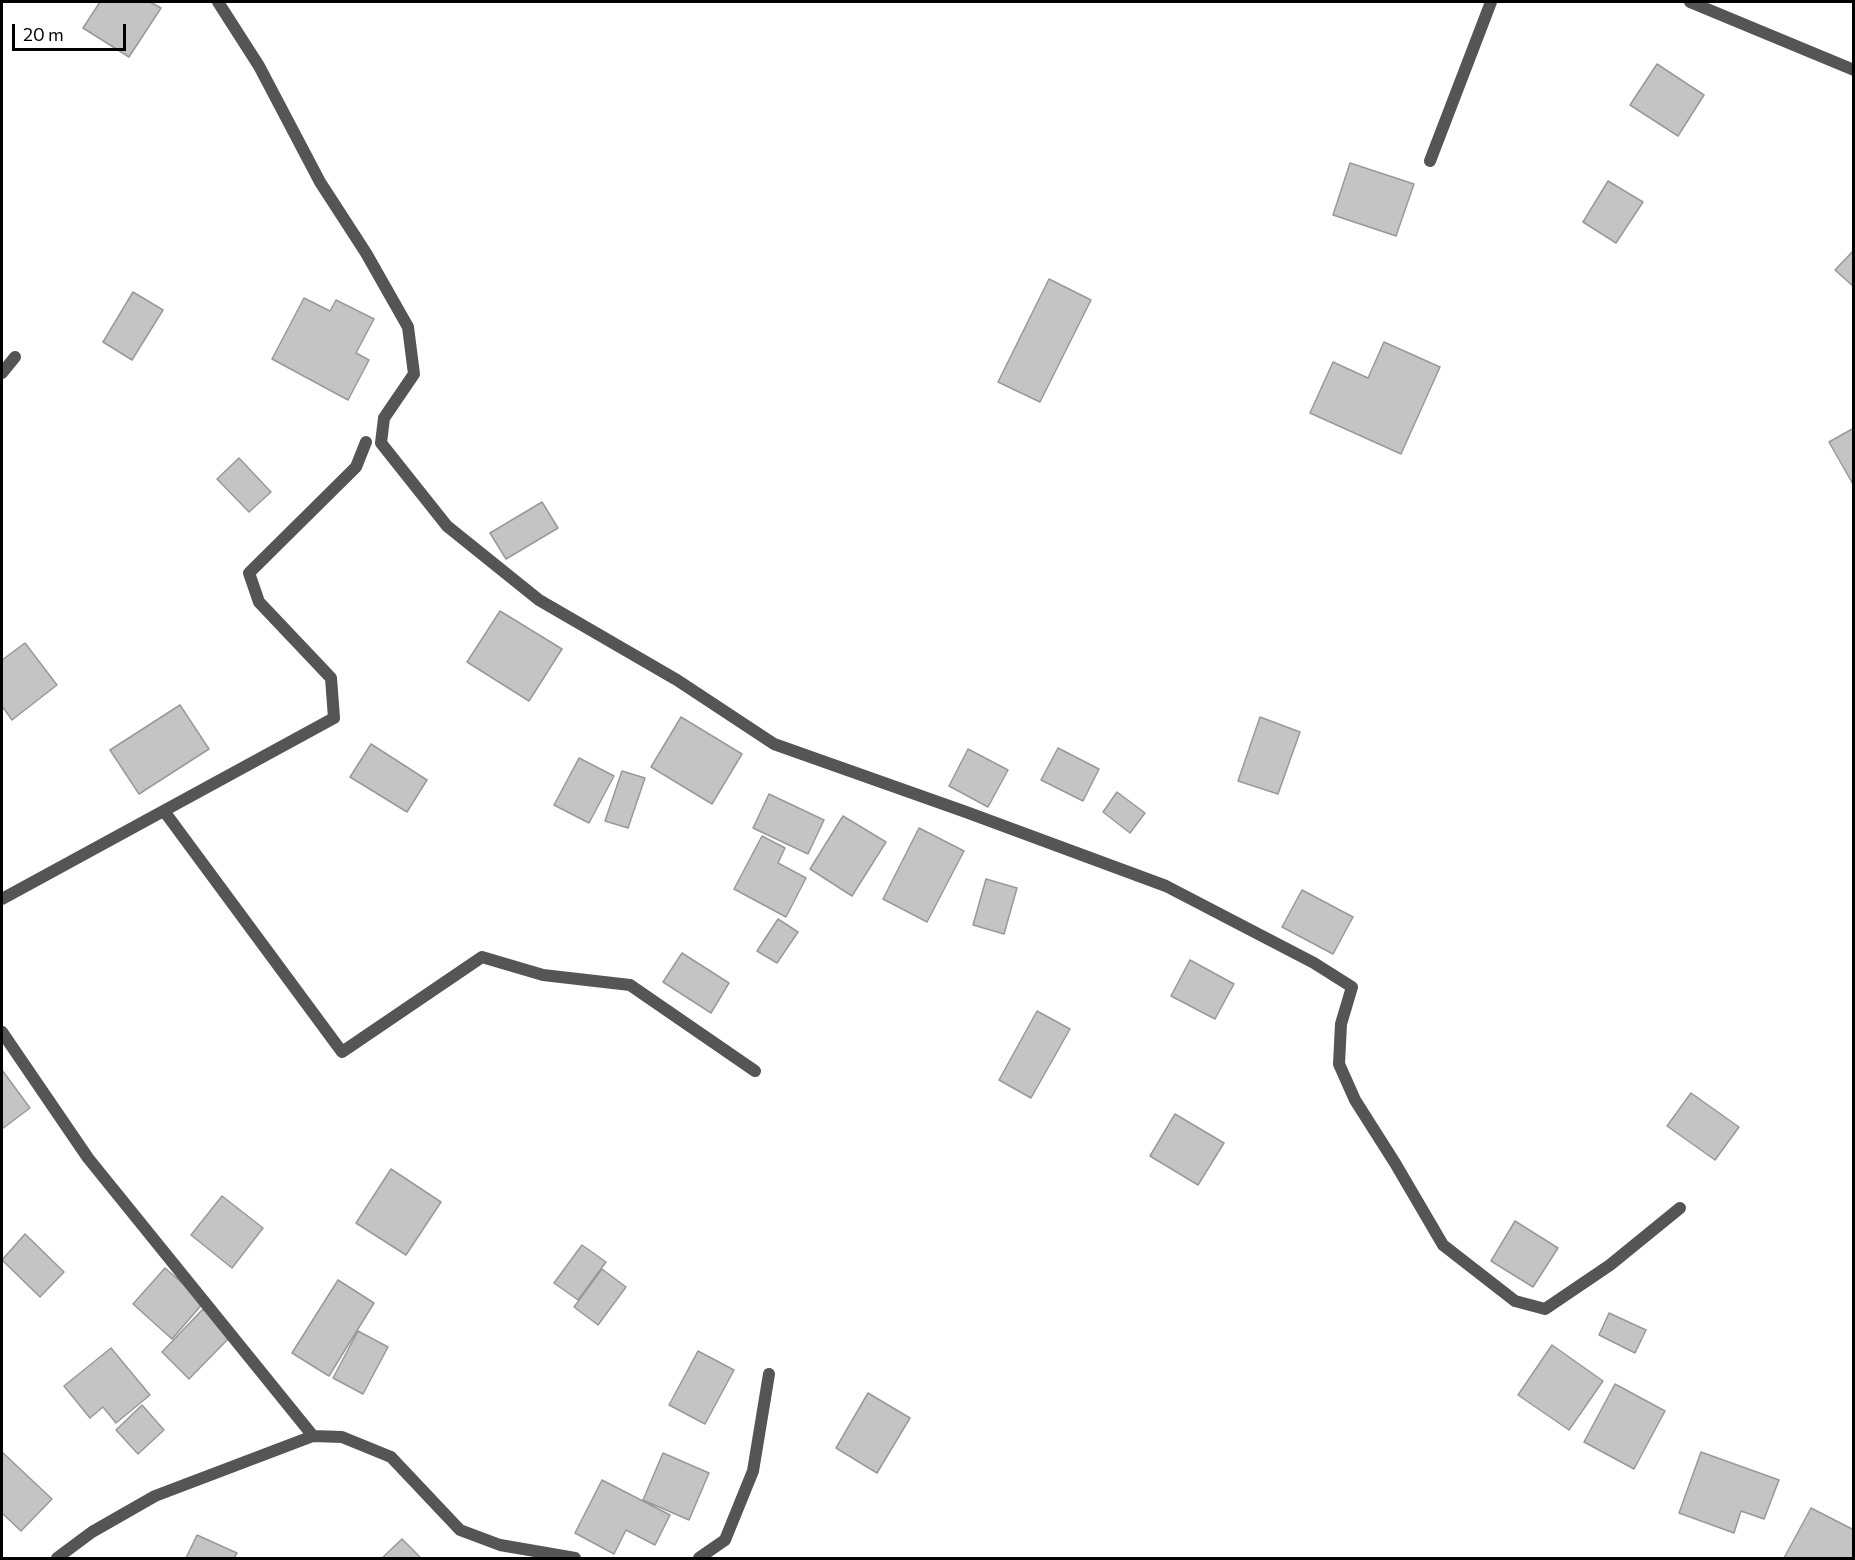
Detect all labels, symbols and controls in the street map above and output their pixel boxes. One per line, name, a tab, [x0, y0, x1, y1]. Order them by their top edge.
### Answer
scale bar	[15, 12, 129, 50]
text: 20 m	[23, 23, 64, 45]

